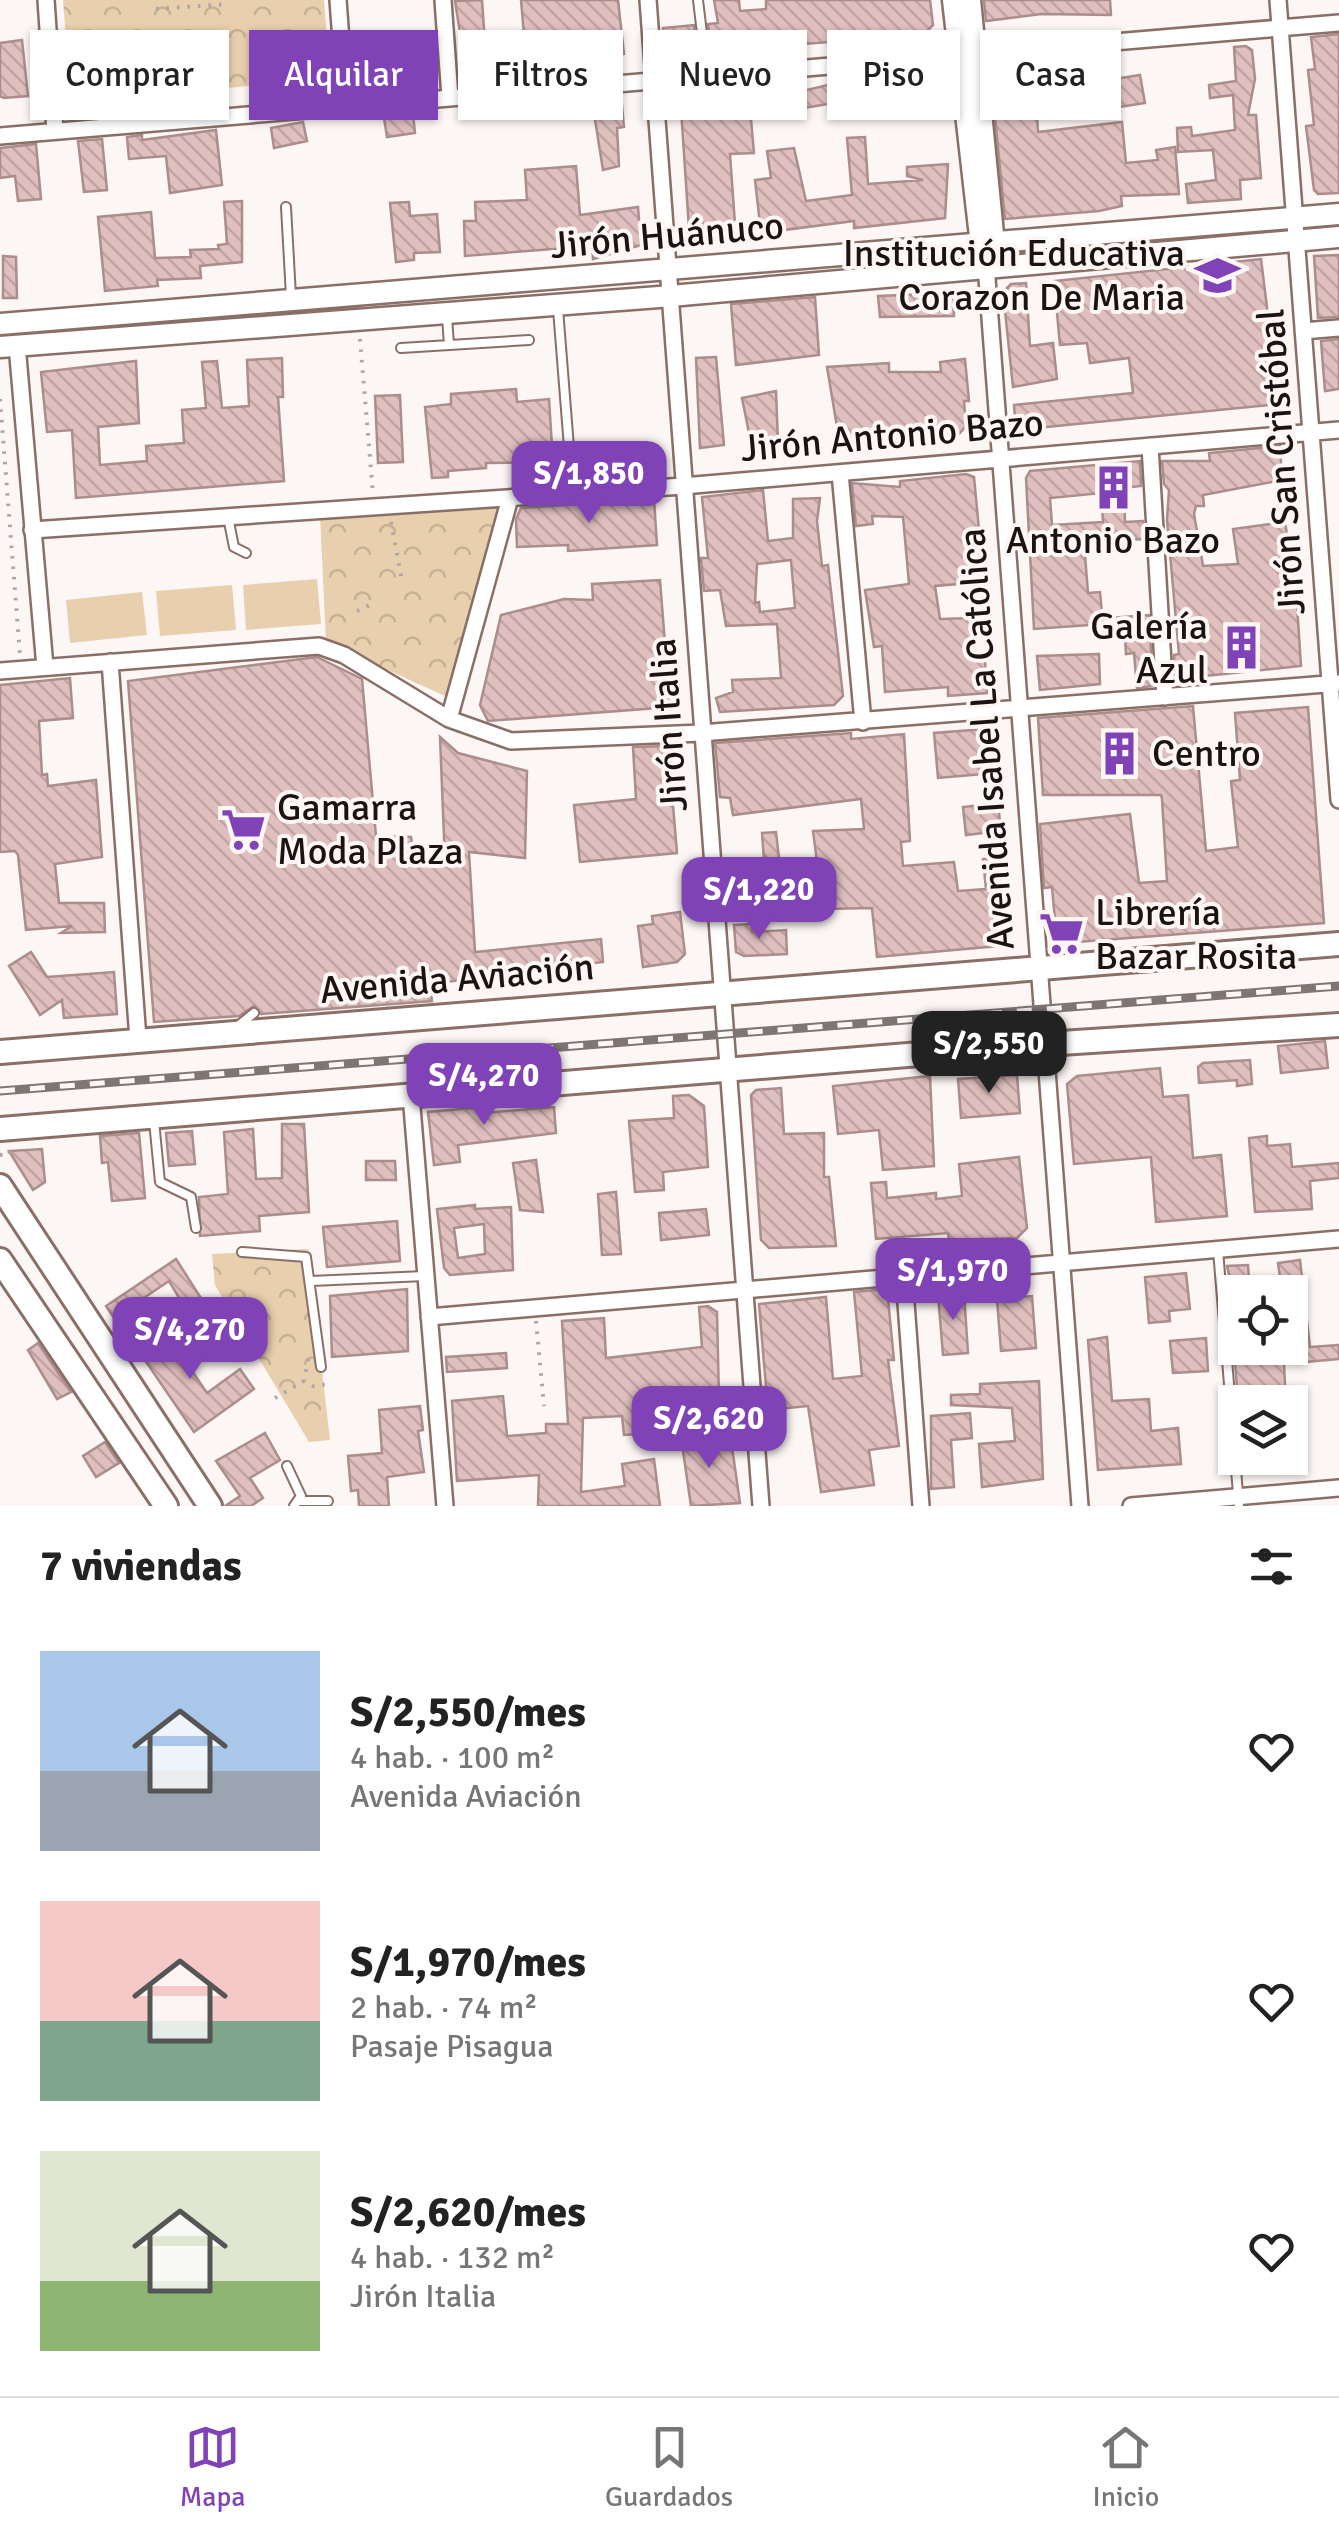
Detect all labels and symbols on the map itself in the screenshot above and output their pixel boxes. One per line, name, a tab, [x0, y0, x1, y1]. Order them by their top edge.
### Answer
street label: Jirón Huánuco	[548, 202, 786, 269]
place label: Institución Educativa Corazon De Maria	[843, 230, 1185, 321]
school or university icon: Institución Educativa Corazon De Maria	[1194, 251, 1242, 299]
street label: Jirón San Cristóbal	[1247, 307, 1316, 617]
street label: Jirón Antonio Bazo	[739, 399, 1045, 472]
pin: S/1,850	[497, 441, 681, 526]
building icon: Antonio Bazo	[1089, 464, 1137, 512]
place label: Antonio Bazo	[1006, 517, 1220, 564]
street label: Avenida Isabel La Católica	[948, 527, 1025, 951]
place label: Galería Azul	[1090, 603, 1208, 694]
building icon: Galería Azul	[1217, 624, 1265, 672]
street label: Jirón Italia	[639, 637, 698, 813]
building icon: Centro	[1095, 729, 1143, 777]
place label: Centro	[1152, 730, 1261, 777]
place label: Gamarra Moda Plaza	[277, 784, 464, 875]
supermarket icon: Gamarra Moda Plaza	[220, 805, 268, 853]
pin: S/1,220	[667, 857, 851, 942]
place label: Librería Bazar Rosita	[1095, 889, 1297, 980]
supermarket icon: Librería Bazar Rosita	[1038, 910, 1086, 958]
street label: Avenida Aviación	[318, 943, 596, 1014]
pin: S/2,550	[897, 1011, 1081, 1096]
pin: S/4,270	[392, 1043, 576, 1128]
pin: S/1,970	[861, 1238, 1045, 1323]
pin: S/4,270	[98, 1297, 282, 1382]
pin: S/2,620	[617, 1386, 801, 1471]

